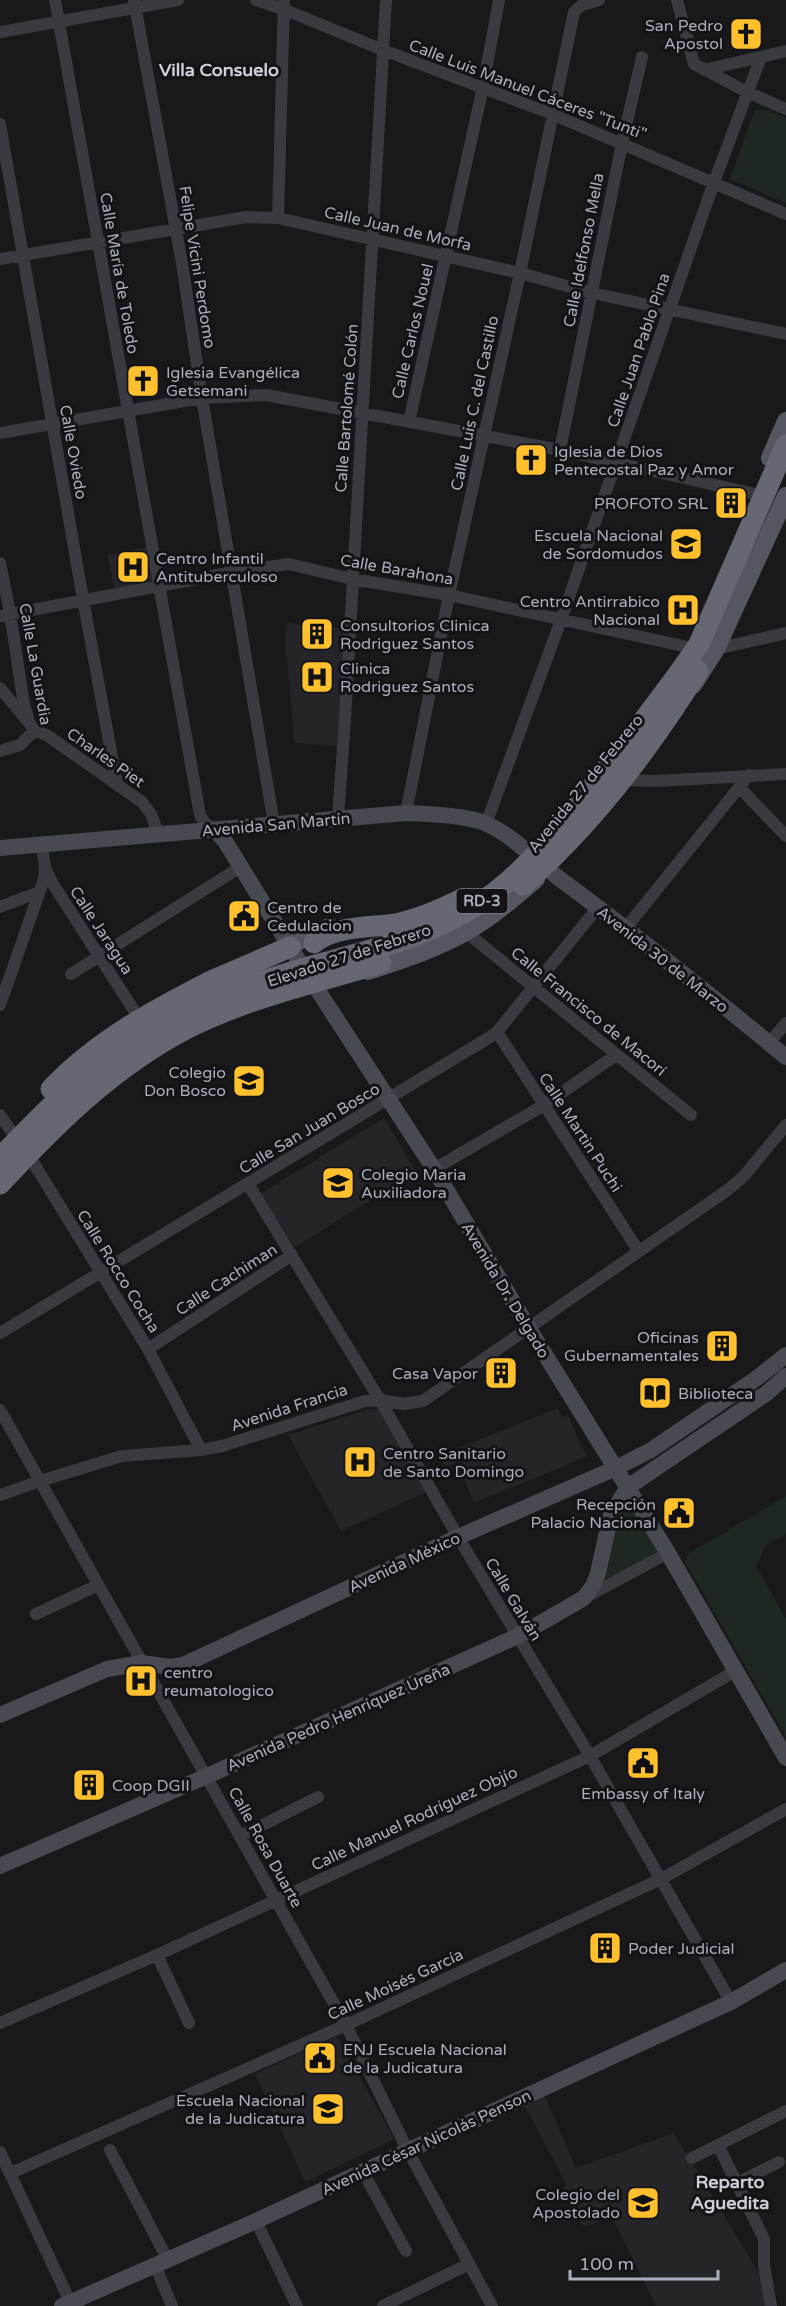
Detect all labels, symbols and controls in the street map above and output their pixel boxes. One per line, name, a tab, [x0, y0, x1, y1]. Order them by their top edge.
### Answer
place label: San Pedro Apostol	[645, 16, 723, 54]
church icon: San Pedro Apostol	[728, 16, 764, 52]
street label: Calle Luis Manuel Cáceres "Tunti"	[406, 35, 649, 145]
district label: Villa Consuelo	[159, 59, 279, 81]
street label: Calle Idelfonso Mella	[559, 171, 609, 329]
street label: Felipe Vicini Perdomo	[174, 184, 220, 350]
street label: Calle María de Toledo	[95, 191, 143, 355]
street label: Calle Juan de Morfa	[322, 202, 473, 256]
street label: Calle Carlos Nouel	[388, 262, 438, 401]
street label: Calle Juan Pablo Pina	[603, 270, 675, 430]
street label: Calle Luis C. del Castillo	[447, 314, 503, 493]
street label: Calle Bartolomé Colón	[331, 323, 363, 493]
church icon: Iglesia Evangélica Getsemani	[125, 363, 161, 399]
place label: Iglesia Evangélica Getsemani	[166, 363, 300, 401]
street label: Calle Oviedo	[55, 403, 91, 501]
church icon: Iglesia de Dios Pentecostal Paz y Amor	[513, 442, 549, 478]
place label: Iglesia de Dios Pentecostal Paz y Amor	[554, 442, 735, 480]
building icon: PROFOTO SRL	[713, 485, 749, 521]
place label: PROFOTO SRL	[594, 494, 708, 514]
place label: Escuela Nacional de Sordomudos	[534, 526, 663, 564]
school or university icon: Escuela Nacional de Sordomudos	[668, 526, 704, 562]
hospital icon: Centro Infantil Antituberculoso	[115, 549, 151, 585]
place label: Centro Infantil Antituberculoso	[156, 549, 278, 587]
street label: Calle Barahona	[339, 550, 455, 590]
place label: Centro Antirrabico Nacional	[520, 592, 660, 630]
hospital icon: Centro Antirrabico Nacional	[665, 592, 701, 628]
street label: Calle La Guardia	[14, 602, 56, 727]
building icon: Consultorios Clinica Rodriguez Santos	[299, 616, 335, 652]
place label: Consultorios Clinica Rodriguez Santos	[340, 616, 490, 654]
hospital icon: Clinica Rodriguez Santos	[299, 659, 335, 695]
place label: Clinica Rodriguez Santos	[340, 659, 474, 697]
street label: Avenida 27 de Febrero	[524, 710, 648, 857]
street label: Charles Piet	[63, 724, 148, 792]
street label: Avenida San Martín	[201, 809, 351, 841]
street label: Calle Jaragua	[65, 882, 137, 979]
road number: RD-3	[456, 889, 508, 913]
public building icon: Centro de Cedulacion	[226, 898, 262, 934]
place label: Centro de Cedulacion	[267, 898, 352, 936]
street label: Avenida 30 de Marzo	[593, 902, 732, 1017]
street label: Elevado 27 de Febrero	[265, 920, 434, 992]
street label: Calle Francisco de Macorí	[507, 943, 670, 1081]
place label: Colegio Don Bosco	[144, 1063, 226, 1101]
school or university icon: Colegio Don Bosco	[231, 1063, 267, 1099]
street label: Calle Martin Puchi	[534, 1069, 626, 1196]
street label: Calle San Juan Bosco	[235, 1079, 384, 1179]
school or university icon: Colegio Maria Auxiliadora	[320, 1165, 356, 1201]
place label: Colegio Maria Auxiliadora	[361, 1165, 466, 1203]
street label: Calle Rocco Cocha	[72, 1206, 164, 1337]
street label: Avenida Dr. Delgado	[457, 1219, 554, 1362]
street label: Calle Cachiman	[172, 1240, 281, 1320]
place label: Oficinas Gubernamentales	[564, 1328, 699, 1366]
building icon: Oficinas Gubernamentales	[704, 1328, 740, 1364]
building icon: Casa Vapor	[483, 1355, 519, 1391]
place label: Casa Vapor	[392, 1364, 479, 1384]
library icon: Biblioteca	[637, 1375, 673, 1411]
street label: Avenida Francia	[228, 1380, 350, 1436]
place label: Biblioteca	[678, 1384, 753, 1404]
hospital icon: Centro Sanitario de Santo Domingo	[342, 1444, 378, 1480]
place label: Centro Sanitario de Santo Domingo	[383, 1444, 524, 1482]
place label: Recepción Palacio Nacional	[530, 1495, 656, 1533]
public building icon: Recepción Palacio Nacional	[661, 1495, 697, 1531]
street label: Avenida México	[345, 1528, 463, 1597]
street label: Calle Galván	[480, 1554, 546, 1645]
street label: Avenida Pedro Henríquez Ureña	[224, 1659, 453, 1776]
hospital icon: centro reumatologico	[123, 1663, 159, 1699]
place label: centro reumatologico	[164, 1663, 274, 1701]
public building icon: Embassy of Italy	[625, 1745, 661, 1781]
street label: Calle Manuel Rodríguez Objío	[308, 1762, 521, 1876]
building icon: Coop DGII	[71, 1767, 107, 1803]
place label: Coop DGII	[112, 1776, 190, 1796]
street label: Calle Rosa Duarte	[224, 1784, 307, 1911]
place label: Embassy of Italy	[581, 1784, 705, 1804]
building icon: Poder Judicial	[587, 1930, 623, 1966]
place label: Poder Judicial	[628, 1939, 734, 1959]
street label: Calle Moisés García	[324, 1945, 466, 2025]
public building icon: ENJ Escuela Nacional de la Judicatura	[302, 2040, 338, 2076]
place label: ENJ Escuela Nacional de la Judicatura	[343, 2040, 507, 2078]
street label: Avenida César Nicolás Penson	[319, 2085, 534, 2200]
place label: Escuela Nacional de la Judicatura	[176, 2091, 305, 2129]
school or university icon: Escuela Nacional de la Judicatura	[310, 2091, 346, 2127]
district label: Reparto Aguedita	[691, 2171, 769, 2214]
place label: Colegio del Apostolado	[532, 2185, 620, 2223]
school or university icon: Colegio del Apostolado	[625, 2185, 661, 2221]
scale bar	[570, 2243, 718, 2281]
text: 100 m	[579, 2253, 634, 2275]

